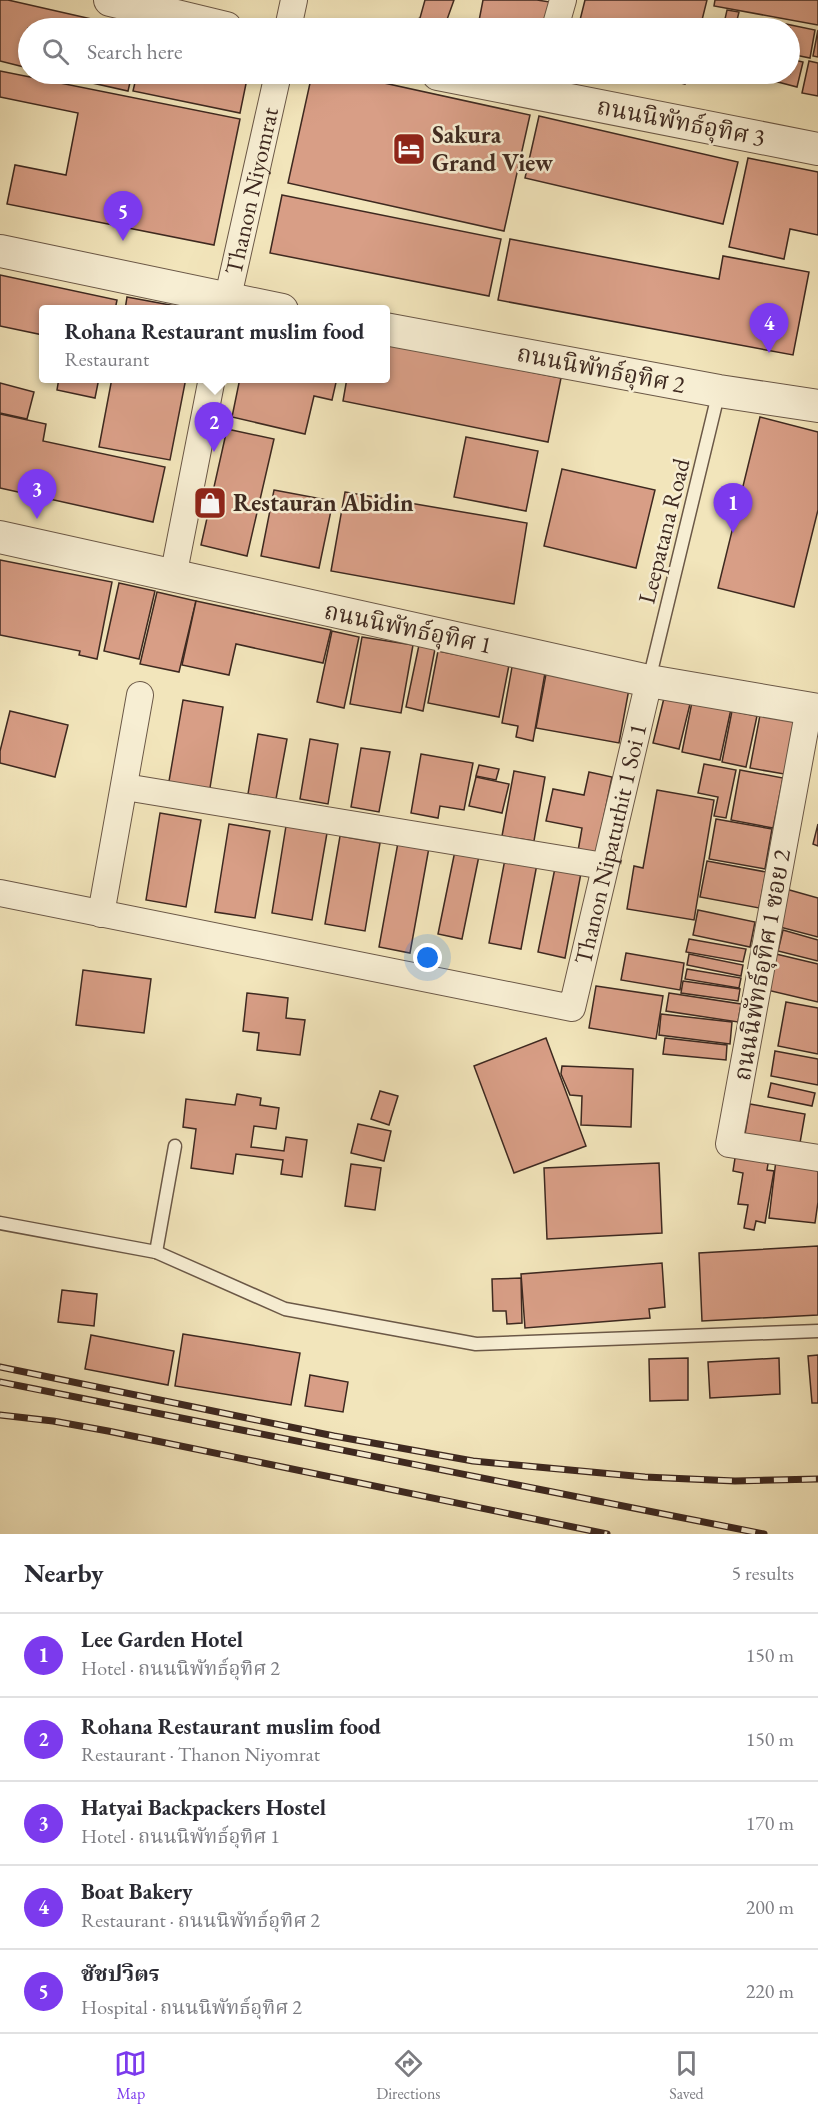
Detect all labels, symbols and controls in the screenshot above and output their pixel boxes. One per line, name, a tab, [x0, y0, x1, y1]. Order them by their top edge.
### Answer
search box	[18, 18, 800, 84]
icon: search	[39, 35, 72, 68]
text: Search here	[87, 37, 182, 66]
street label: ถนนนิพัทธ์อุทิศ 3	[595, 90, 768, 153]
street label: Thanon Niyomrat	[217, 104, 285, 278]
place label: Sakura Grand View	[432, 119, 553, 178]
hotel icon: Sakura Grand View	[391, 131, 427, 167]
pin: 5	[104, 192, 142, 241]
pin: 4	[750, 304, 788, 353]
popup	[39, 305, 390, 383]
text: Rohana Restaurant muslim food	[64, 317, 365, 346]
street label: ถนนนิพัทธ์อุทิศ 2	[515, 337, 688, 400]
text: Restaurant	[64, 346, 149, 372]
pin: 2	[194, 402, 234, 452]
street label: Leepatana Road	[631, 454, 697, 607]
pin: 3	[18, 470, 57, 519]
pin: 1	[714, 484, 752, 533]
shop icon: Restauran Abidin	[192, 485, 228, 521]
place label: Restauran Abidin	[233, 487, 414, 518]
street label: ถนนนิพัทธ์อุทิศ 1	[322, 595, 495, 660]
street label: Thanon Nipatuthit 1 Soi 1	[567, 720, 653, 967]
street label: ถนนนิพัทธ์อุทิศ 1 ซอย 2	[726, 846, 797, 1083]
your location	[413, 943, 442, 972]
text: Nearby	[24, 1556, 104, 1590]
text: 5 results	[731, 1560, 794, 1586]
text: Lee Garden Hotel	[81, 1625, 243, 1654]
text: 1	[38, 1642, 49, 1668]
text: 150 m	[746, 1642, 794, 1668]
text: Hotel · ถนนนิพัทธ์อุทิศ 2	[81, 1655, 280, 1681]
text: Rohana Restaurant muslim food	[81, 1712, 381, 1741]
text: 2	[38, 1726, 49, 1752]
text: 150 m	[746, 1726, 794, 1752]
text: Restaurant · Thanon Niyomrat	[81, 1741, 320, 1767]
text: Hatyai Backpackers Hostel	[81, 1793, 326, 1822]
text: 3	[38, 1810, 49, 1836]
text: 170 m	[746, 1810, 794, 1836]
text: Hotel · ถนนนิพัทธ์อุทิศ 1	[81, 1823, 280, 1849]
text: Boat Bakery	[81, 1877, 193, 1906]
text: 4	[38, 1894, 49, 1920]
text: 200 m	[746, 1894, 794, 1920]
text: Restaurant · ถนนนิพัทธ์อุทิศ 2	[81, 1907, 320, 1933]
text: ชัชปวิตร	[81, 1959, 160, 1988]
text: 5	[38, 1978, 49, 2004]
text: 220 m	[746, 1978, 794, 2004]
text: Hospital · ถนนนิพัทธ์อุทิศ 2	[81, 1994, 302, 2020]
tab: Map	[114, 2047, 147, 2104]
tab: Directions	[376, 2047, 441, 2104]
tab: Saved	[669, 2047, 704, 2104]

